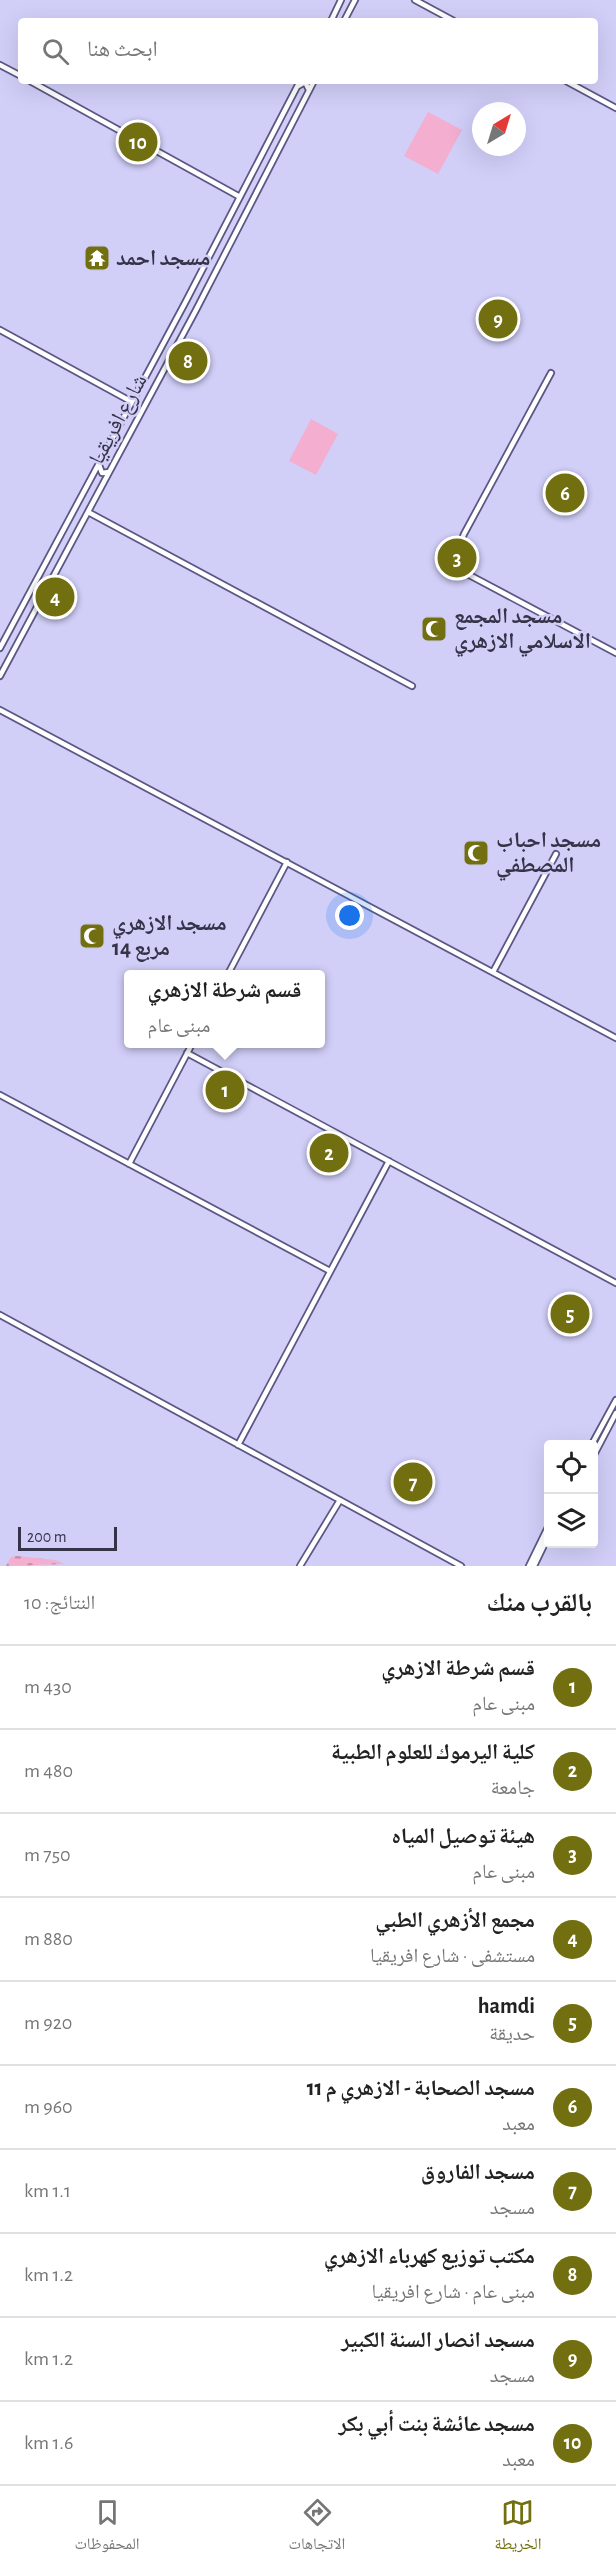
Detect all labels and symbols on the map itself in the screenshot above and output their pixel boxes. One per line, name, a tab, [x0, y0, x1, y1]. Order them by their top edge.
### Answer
north arrow	[472, 102, 526, 156]
pin: 10	[118, 120, 158, 164]
temple icon: مسجد احمد	[82, 243, 112, 273]
place label: مسجد احمد	[116, 247, 210, 270]
pin: 9	[478, 296, 518, 342]
pin: 8	[168, 338, 207, 384]
street label: شارع افريقيا	[85, 370, 153, 469]
pin: 6	[546, 470, 584, 516]
pin: 3	[438, 536, 476, 580]
pin: 4	[36, 574, 74, 620]
place label: مسجد المجمع الاسلامي الازهري	[454, 605, 591, 657]
mosque icon: مسجد المجمع الاسلامي الازهري	[419, 614, 449, 644]
place label: مسجد احباب المصطفي	[496, 829, 601, 881]
mosque icon: مسجد احباب المصطفي	[461, 838, 491, 868]
your location	[335, 901, 364, 930]
place label: مسجد الازهري مربع 14	[112, 912, 227, 962]
mosque icon: مسجد الازهري مربع 14	[77, 921, 107, 951]
pin: 1	[206, 1068, 244, 1112]
pin: 2	[310, 1130, 348, 1176]
pin: 5	[550, 1292, 590, 1336]
pin: 7	[394, 1460, 432, 1504]
scale bar	[18, 1524, 117, 1552]

